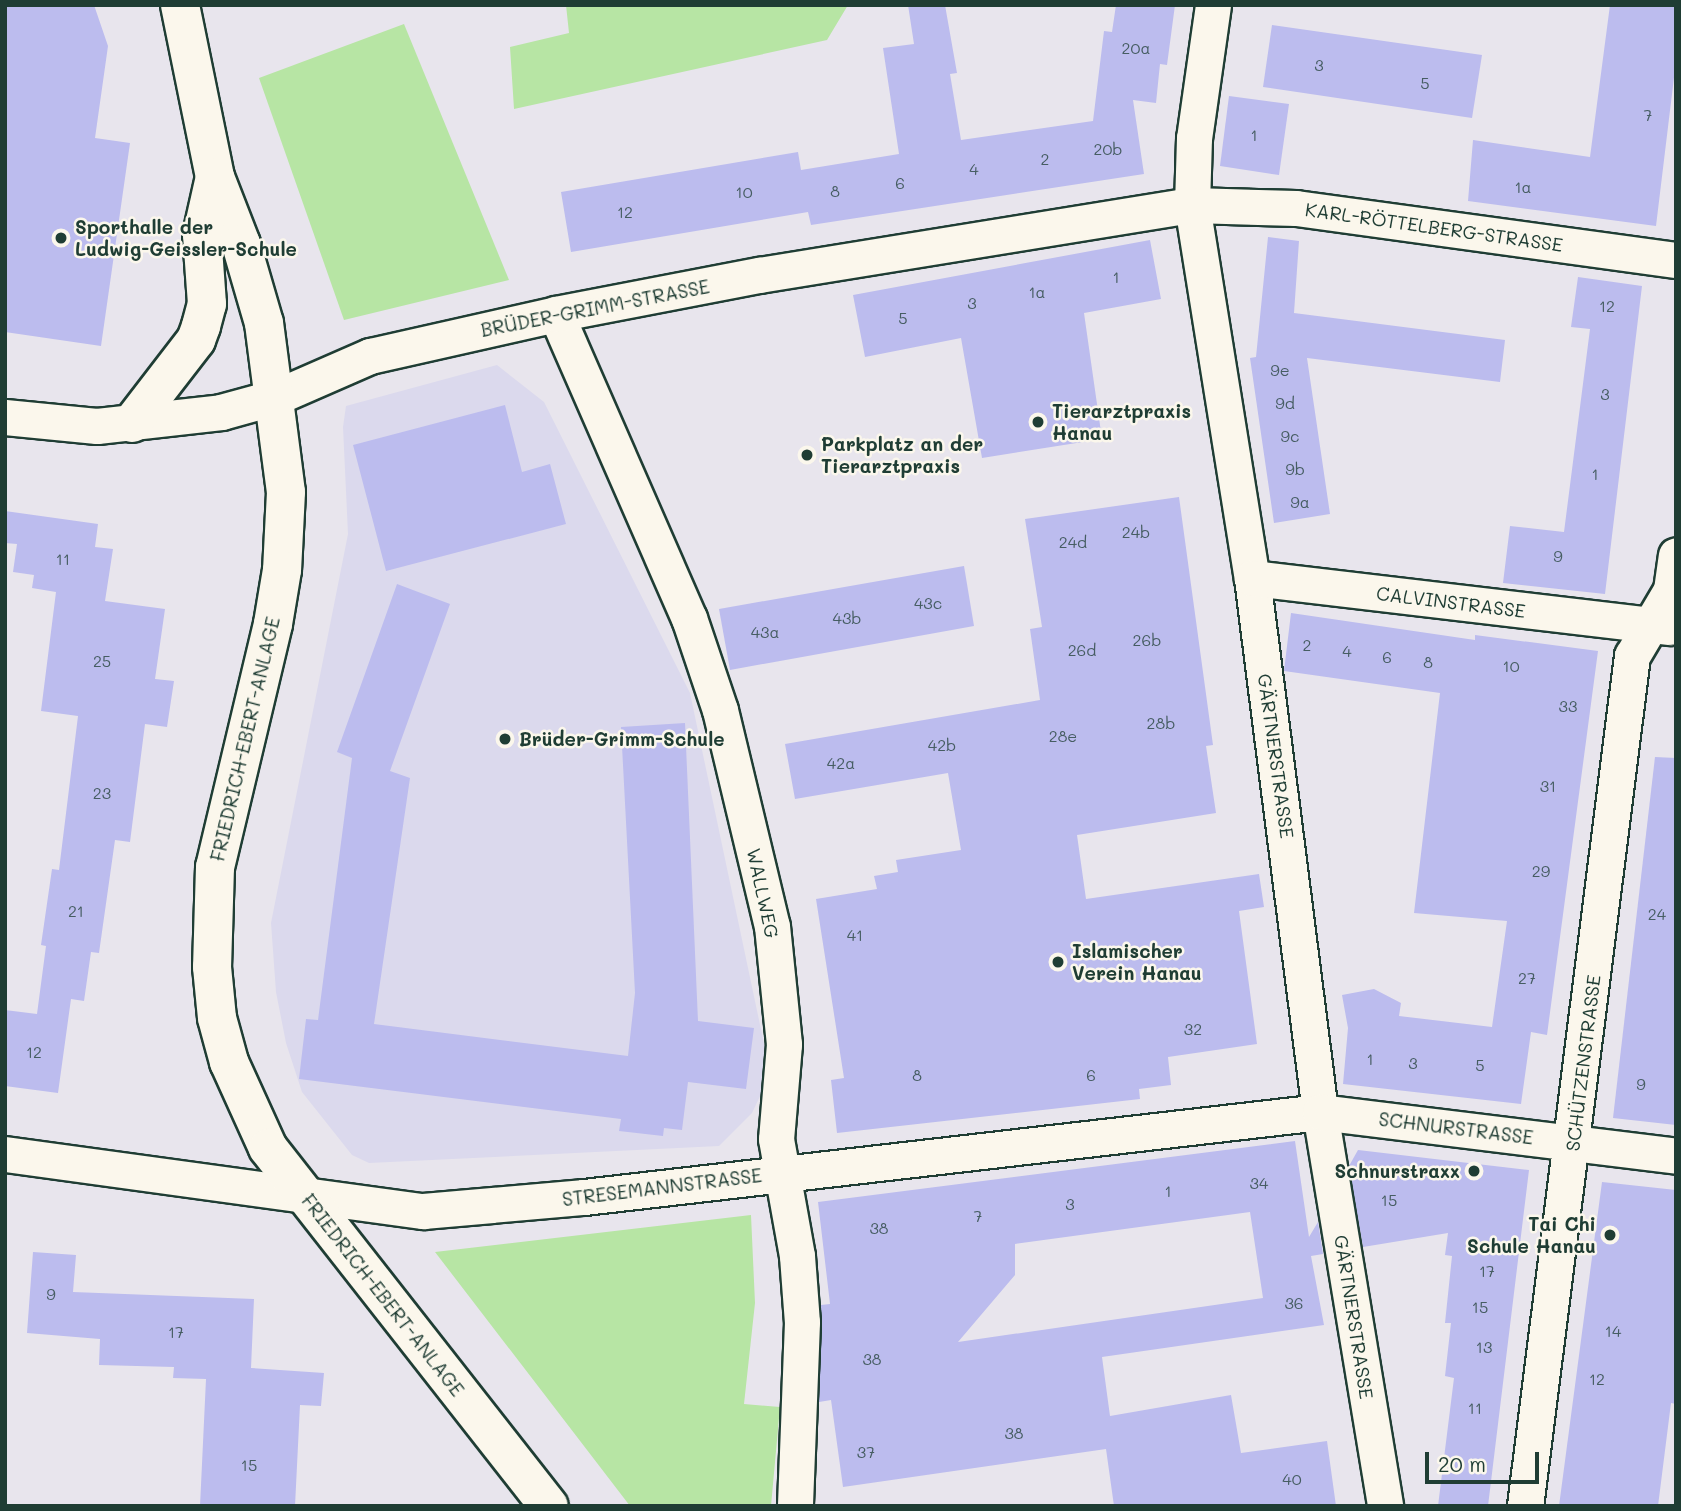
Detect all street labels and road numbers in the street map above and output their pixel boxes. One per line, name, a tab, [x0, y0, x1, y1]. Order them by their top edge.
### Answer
street label: KARL-RÖTTELBERG-STRASSE	[1304, 198, 1564, 256]
street label: BRÜDER-GRIMM-STRASSE	[479, 275, 711, 341]
street label: CALVINSTRASSE	[1375, 582, 1527, 622]
street label: FRIEDRICH-EBERT-ANLAGE	[206, 614, 284, 864]
street label: GÄRTNERSTRASSE	[1253, 672, 1299, 840]
street label: WALLWEG	[742, 846, 784, 940]
street label: SCHÜTZENSTRASSE	[1561, 973, 1605, 1153]
street label: SCHNURSTRASSE	[1377, 1107, 1535, 1149]
street label: STRESEMANNSTRASSE	[561, 1163, 763, 1211]
street label: FRIEDRICH-EBERT-ANLAGE	[297, 1189, 469, 1401]
street label: GÄRTNERSTRASSE	[1330, 1233, 1378, 1401]

